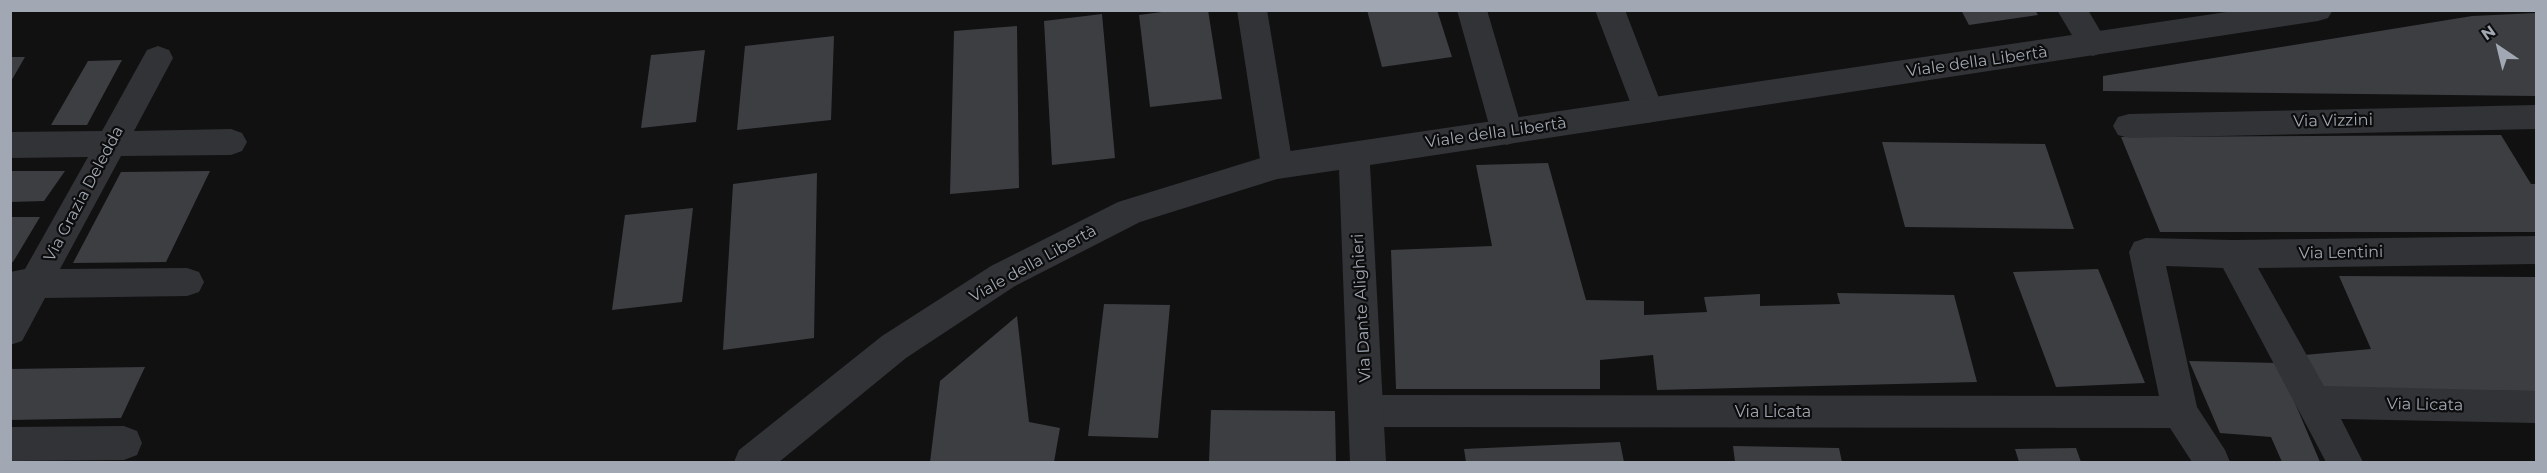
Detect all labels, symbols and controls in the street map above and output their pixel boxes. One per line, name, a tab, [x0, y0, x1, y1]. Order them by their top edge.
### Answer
north arrow	[2469, 18, 2529, 78]
text: N	[2478, 21, 2499, 44]
street label: Viale della Libertà	[1905, 43, 2049, 81]
street label: Via Vizzini	[2293, 111, 2373, 131]
street label: Viale della Libertà	[1424, 114, 1568, 152]
street label: Via Grazia Deledda	[40, 123, 128, 265]
street label: Viale della Libertà	[966, 221, 1100, 307]
street label: Via Dante Alighieri	[1349, 233, 1375, 383]
street label: Via Lentini	[2299, 243, 2383, 263]
street label: Via Licata	[2387, 395, 2463, 415]
street label: Via Licata	[1735, 402, 1811, 422]

